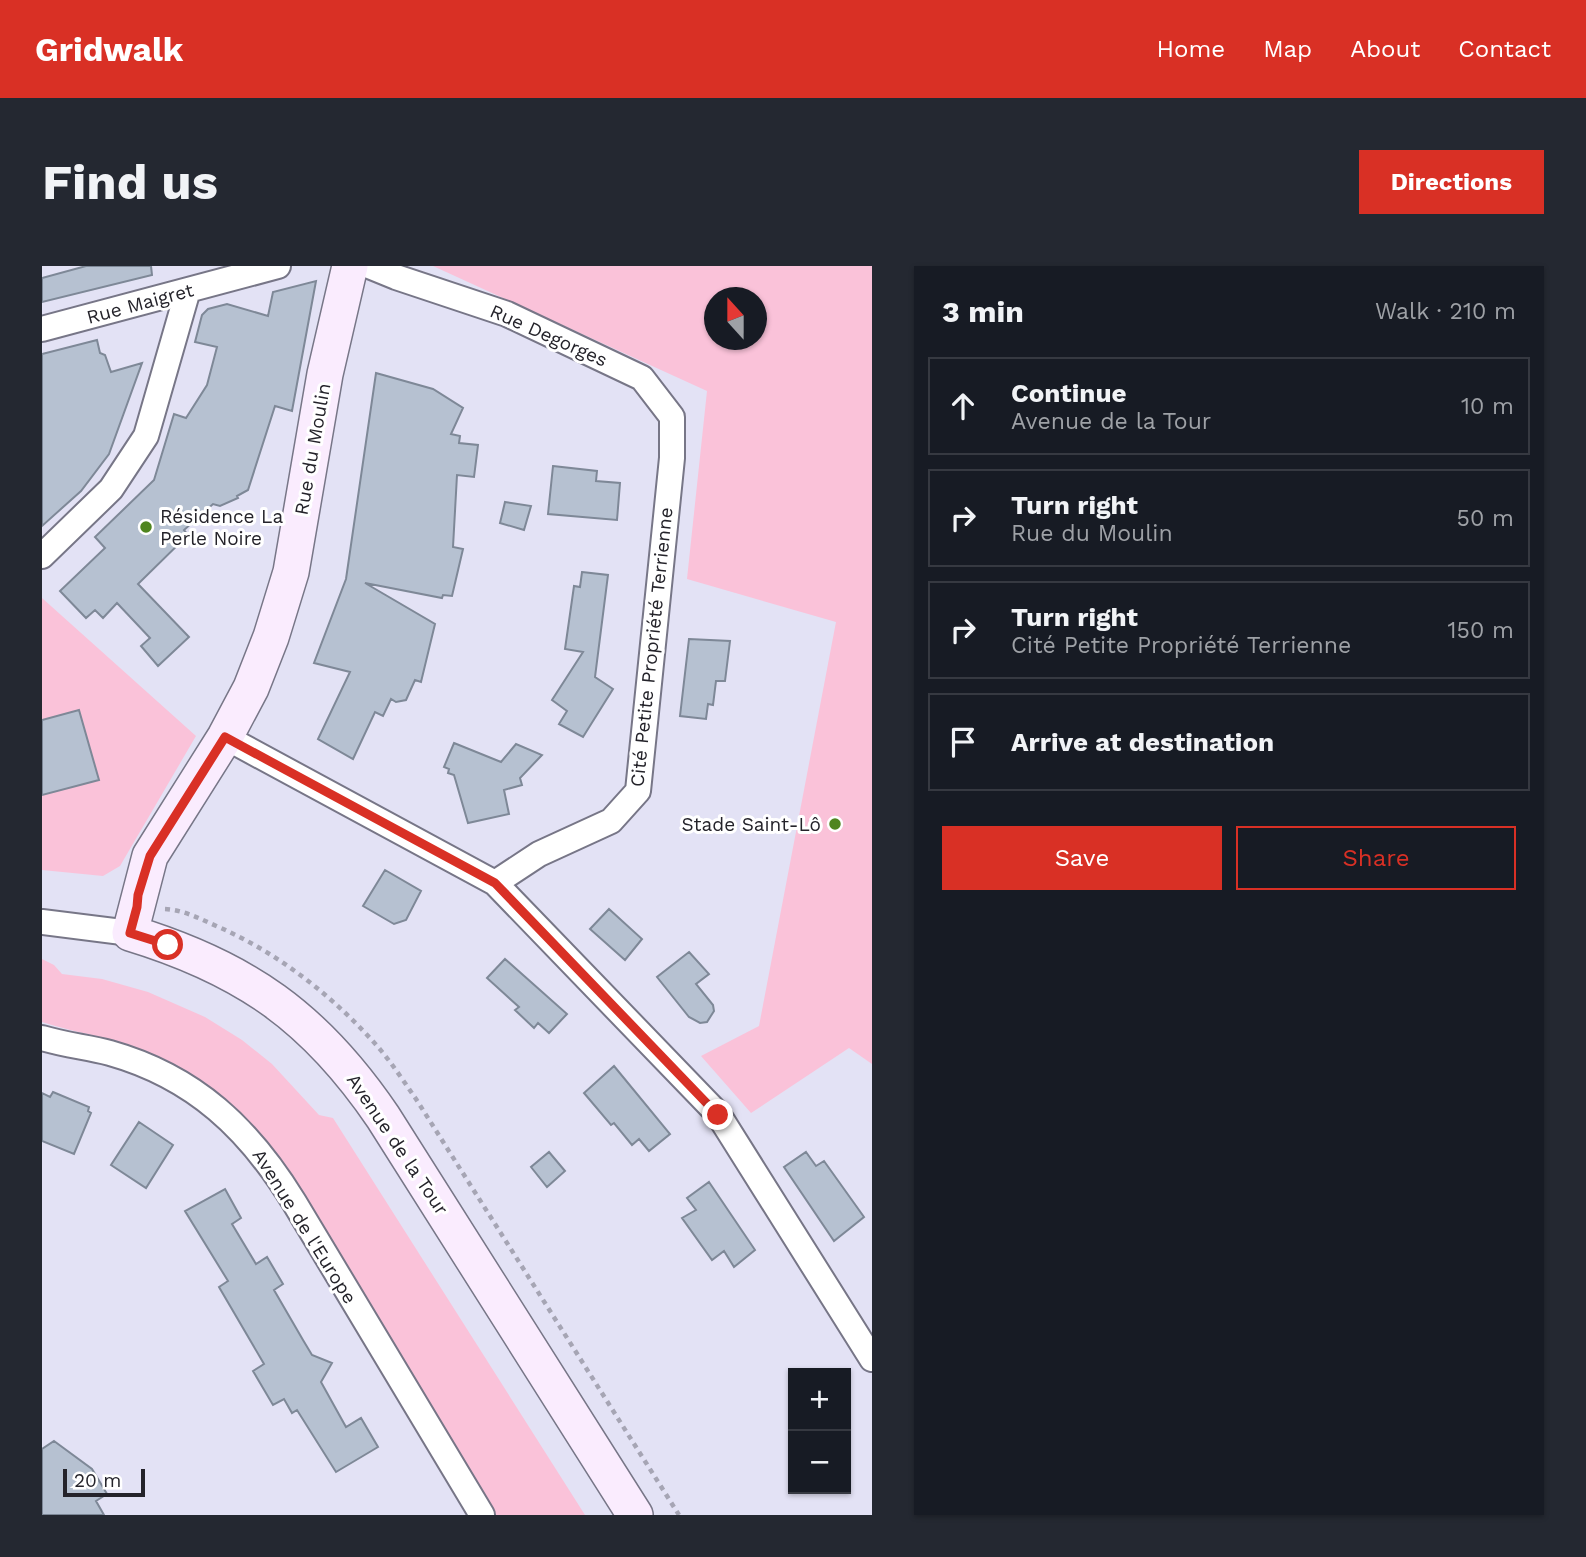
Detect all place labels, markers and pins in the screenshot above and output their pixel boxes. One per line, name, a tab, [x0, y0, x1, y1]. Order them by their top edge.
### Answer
place label: Résidence La Perle Noire	[160, 505, 283, 550]
marker: Résidence La Perle Noire	[138, 519, 154, 535]
place label: Stade Saint-Lô	[681, 813, 821, 836]
marker: Stade Saint-Lô	[827, 816, 843, 832]

